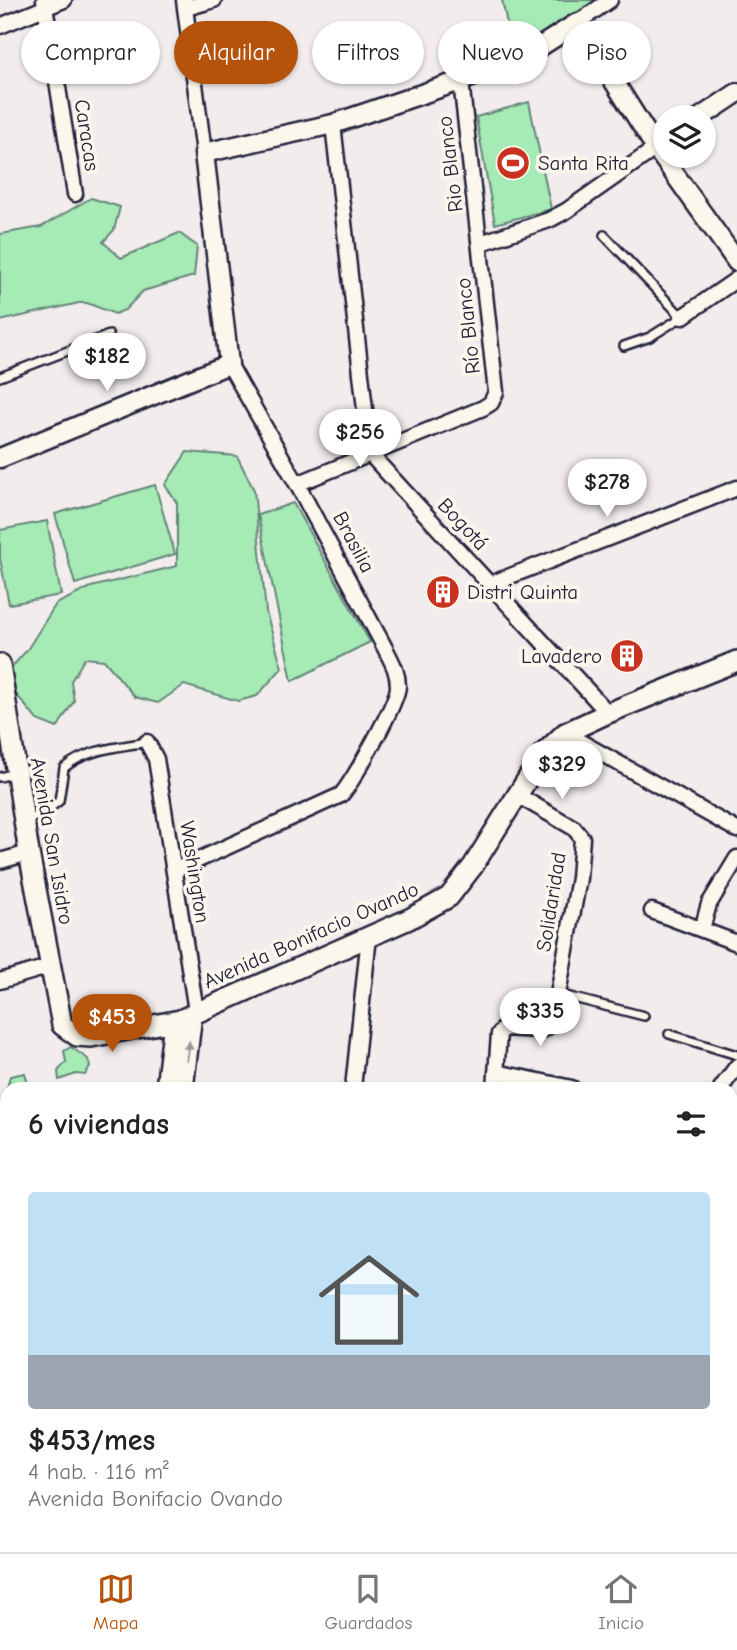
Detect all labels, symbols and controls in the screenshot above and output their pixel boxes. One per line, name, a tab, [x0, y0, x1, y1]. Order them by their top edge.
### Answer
chip: Comprar	[21, 21, 160, 84]
chip: Alquilar	[174, 21, 298, 84]
chip: Filtros	[312, 21, 424, 84]
chip: Nuevo	[438, 21, 548, 84]
chip: Piso	[562, 21, 651, 84]
street label: Caracas	[70, 97, 104, 173]
map controls	[653, 105, 716, 168]
button: layers	[653, 105, 716, 168]
street label: Rio Blanco	[432, 115, 468, 213]
sports icon: Santa Rita	[494, 144, 532, 182]
place label: Santa Rita	[538, 151, 629, 175]
street label: Río Blanco	[451, 277, 485, 375]
pin: $182	[66, 334, 148, 393]
text: $182	[84, 342, 130, 369]
pin: $256	[319, 410, 401, 469]
text: $256	[335, 418, 385, 445]
pin: $278	[566, 460, 648, 519]
text: $278	[584, 468, 630, 495]
street label: Bogotá	[433, 493, 493, 555]
street label: Brasilia	[328, 507, 380, 577]
building icon: Distri Quinta	[424, 573, 462, 611]
place label: Distri Quinta	[467, 580, 578, 604]
building icon: Lavadero	[608, 637, 646, 675]
place label: Lavadero	[521, 644, 602, 668]
pin: $329	[521, 742, 603, 801]
text: $329	[538, 750, 586, 777]
street label: Avenida San Isidro	[25, 755, 79, 927]
street label: Washington	[175, 819, 215, 925]
street label: Solidaridad	[531, 851, 571, 953]
street label: Avenida Bonifacio Ovando	[200, 877, 422, 993]
pin: $335	[499, 988, 581, 1048]
pin: $453	[71, 995, 153, 1054]
text: $335	[516, 997, 564, 1024]
text: $453	[88, 1003, 136, 1030]
one-way arrow	[182, 1040, 193, 1062]
icon: filters	[672, 1105, 710, 1143]
text: 6 viviendas	[28, 1107, 169, 1142]
icon: home	[306, 1237, 432, 1363]
text: $453/mes	[28, 1423, 155, 1458]
text: 4 hab. · 116 m²	[28, 1458, 169, 1485]
text: Avenida Bonifacio Ovando	[28, 1485, 283, 1512]
tab: Mapa	[93, 1570, 139, 1634]
tab: Guardados	[324, 1570, 412, 1634]
tab: Inicio	[598, 1570, 644, 1634]

